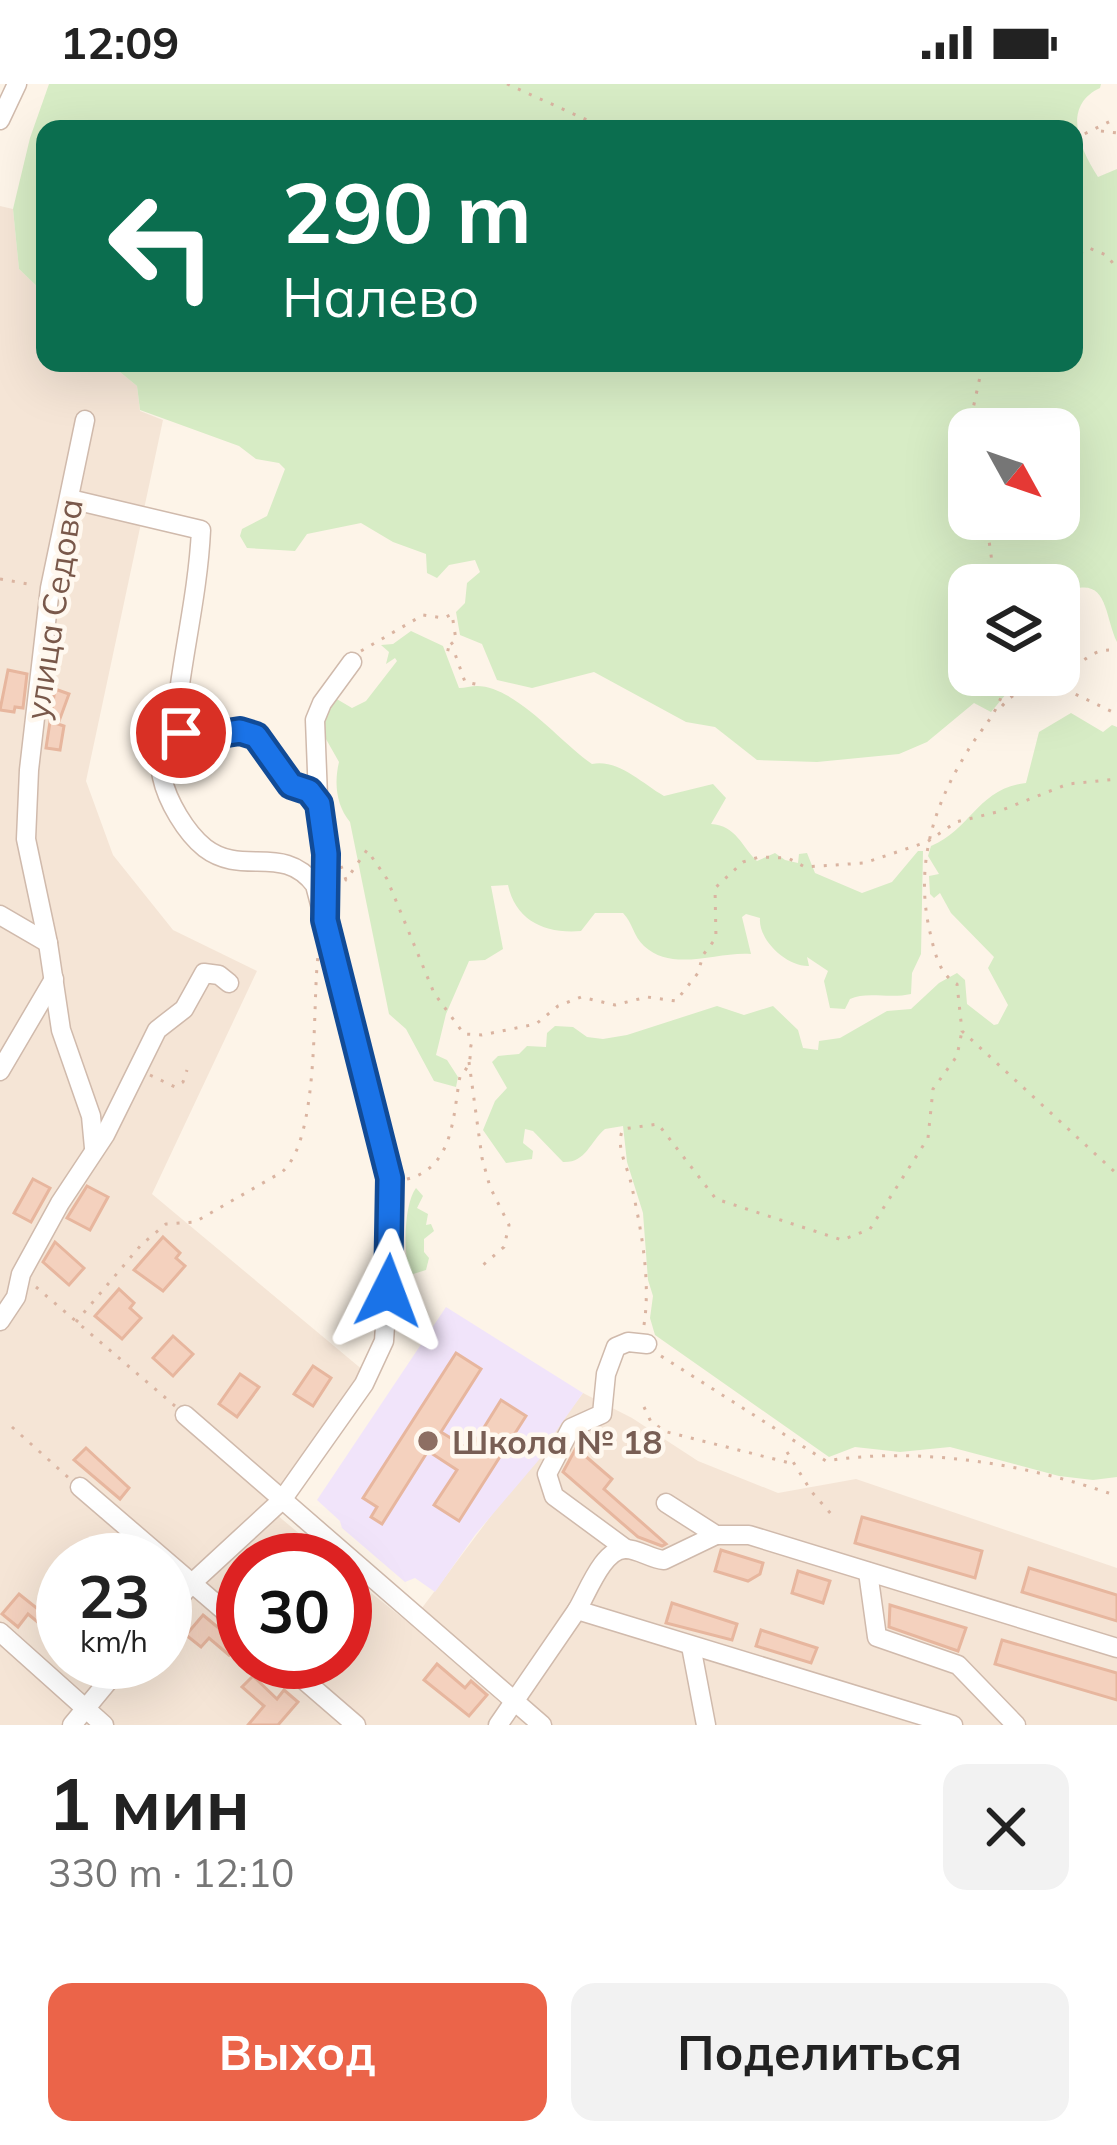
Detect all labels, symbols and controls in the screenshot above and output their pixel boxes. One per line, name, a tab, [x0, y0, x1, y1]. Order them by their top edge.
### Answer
text: 12:09	[60, 14, 179, 70]
text: 290 m	[282, 159, 532, 264]
icon: left	[84, 168, 240, 324]
text: Налево	[282, 263, 479, 331]
north arrow	[948, 408, 1080, 540]
map controls	[948, 408, 1080, 696]
street label: улица Седова	[15, 496, 91, 722]
button: layers	[948, 564, 1080, 696]
pin	[130, 682, 232, 784]
icon: arrive	[148, 700, 214, 766]
position arrow	[325, 1228, 451, 1354]
place label: Школа № 18	[452, 1421, 662, 1462]
marker: Школа № 18	[415, 1428, 441, 1454]
speed limit sign: 30	[216, 1533, 372, 1689]
text: 23	[78, 1558, 150, 1633]
text: km/h	[80, 1622, 148, 1660]
text: 1 мин	[48, 1758, 250, 1848]
button: close	[943, 1764, 1069, 1890]
text: 330 m · 12:10	[48, 1848, 294, 1897]
button: Выход	[48, 1983, 547, 2121]
button: Поделиться	[571, 1983, 1069, 2121]

